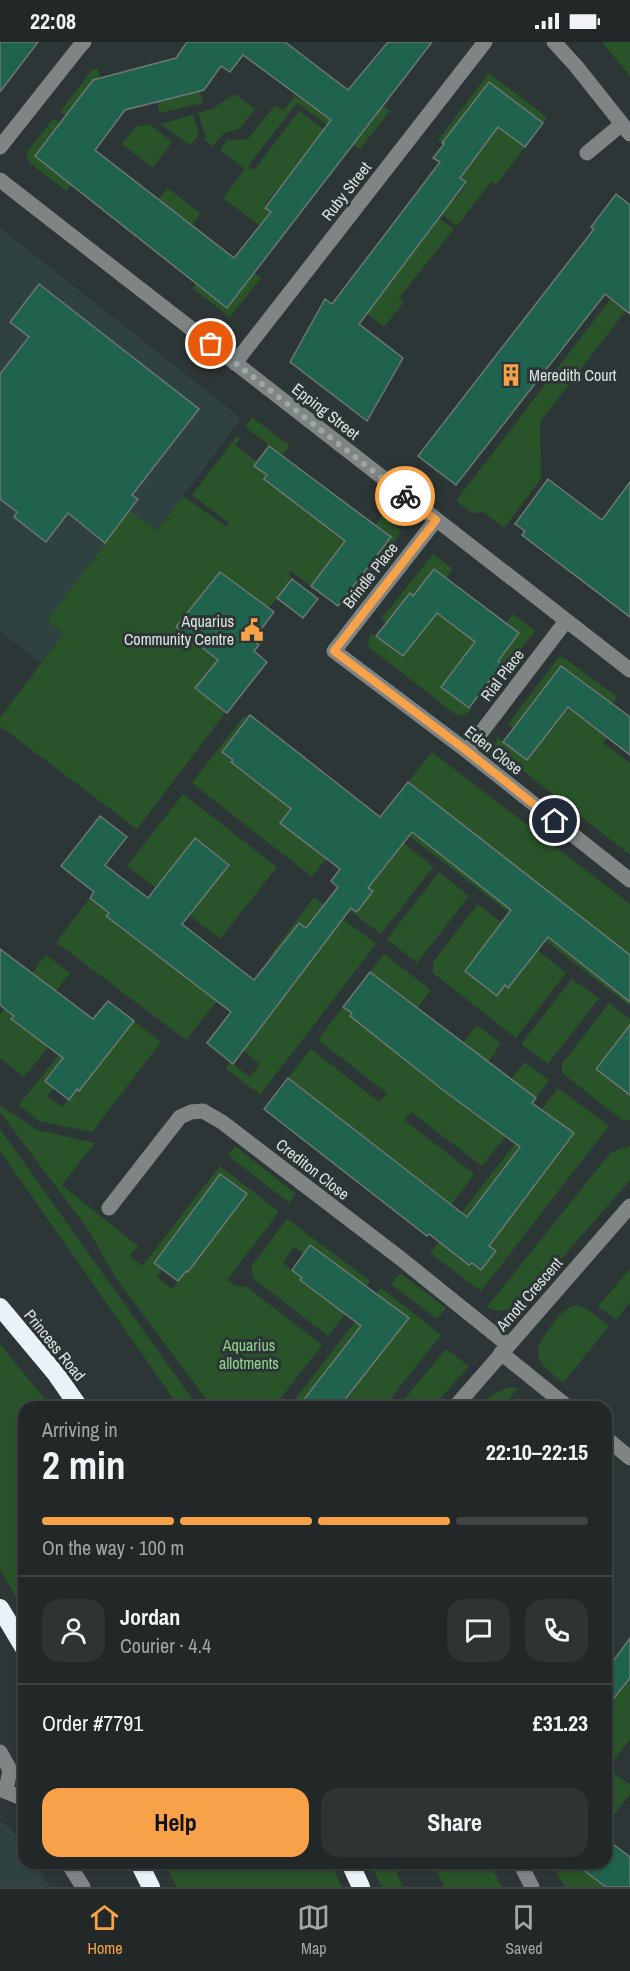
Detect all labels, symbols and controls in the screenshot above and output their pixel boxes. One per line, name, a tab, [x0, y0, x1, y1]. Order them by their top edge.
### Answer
text: 22:08	[30, 6, 76, 36]
street label: Ruby Street	[316, 157, 376, 225]
pin	[185, 318, 236, 369]
icon: bag	[194, 327, 227, 360]
building icon: Meredith Court	[498, 362, 524, 388]
place label: Meredith Court	[529, 364, 617, 386]
street label: Epping Street	[288, 378, 365, 445]
courier	[375, 466, 435, 526]
icon: bike	[389, 480, 422, 513]
street label: Brindle Place	[337, 537, 403, 613]
place label: Aquarius Community Centre	[124, 610, 234, 650]
public building icon: Aquarius Community Centre	[239, 617, 265, 643]
street label: Rial Place	[475, 645, 529, 705]
street label: Eden Close	[461, 720, 527, 780]
pin	[529, 795, 580, 846]
icon: home	[538, 804, 571, 837]
street label: Crediton Close	[272, 1133, 354, 1205]
street label: Arnott Crescent	[490, 1252, 567, 1336]
street label: Princess Road	[19, 1305, 91, 1385]
park label: Aquarius allotments	[219, 1334, 279, 1374]
text: Arriving in	[42, 1416, 118, 1443]
text: 22:10–22:15	[486, 1437, 588, 1467]
text: 2 min	[42, 1439, 126, 1491]
text: On the way · 100 m	[42, 1534, 184, 1561]
button: person	[42, 1599, 105, 1662]
button: chat	[447, 1599, 510, 1662]
button: phone	[525, 1599, 588, 1662]
text: Jordan	[120, 1602, 180, 1632]
text: Courier · 4.4	[120, 1632, 211, 1659]
text: Order #7791	[42, 1708, 143, 1738]
text: £31.23	[533, 1708, 588, 1738]
button: Help	[42, 1788, 309, 1857]
button: Share	[321, 1788, 588, 1857]
tab: Home	[87, 1901, 122, 1959]
tab: Map	[297, 1901, 330, 1959]
tab: Saved	[505, 1901, 543, 1959]

